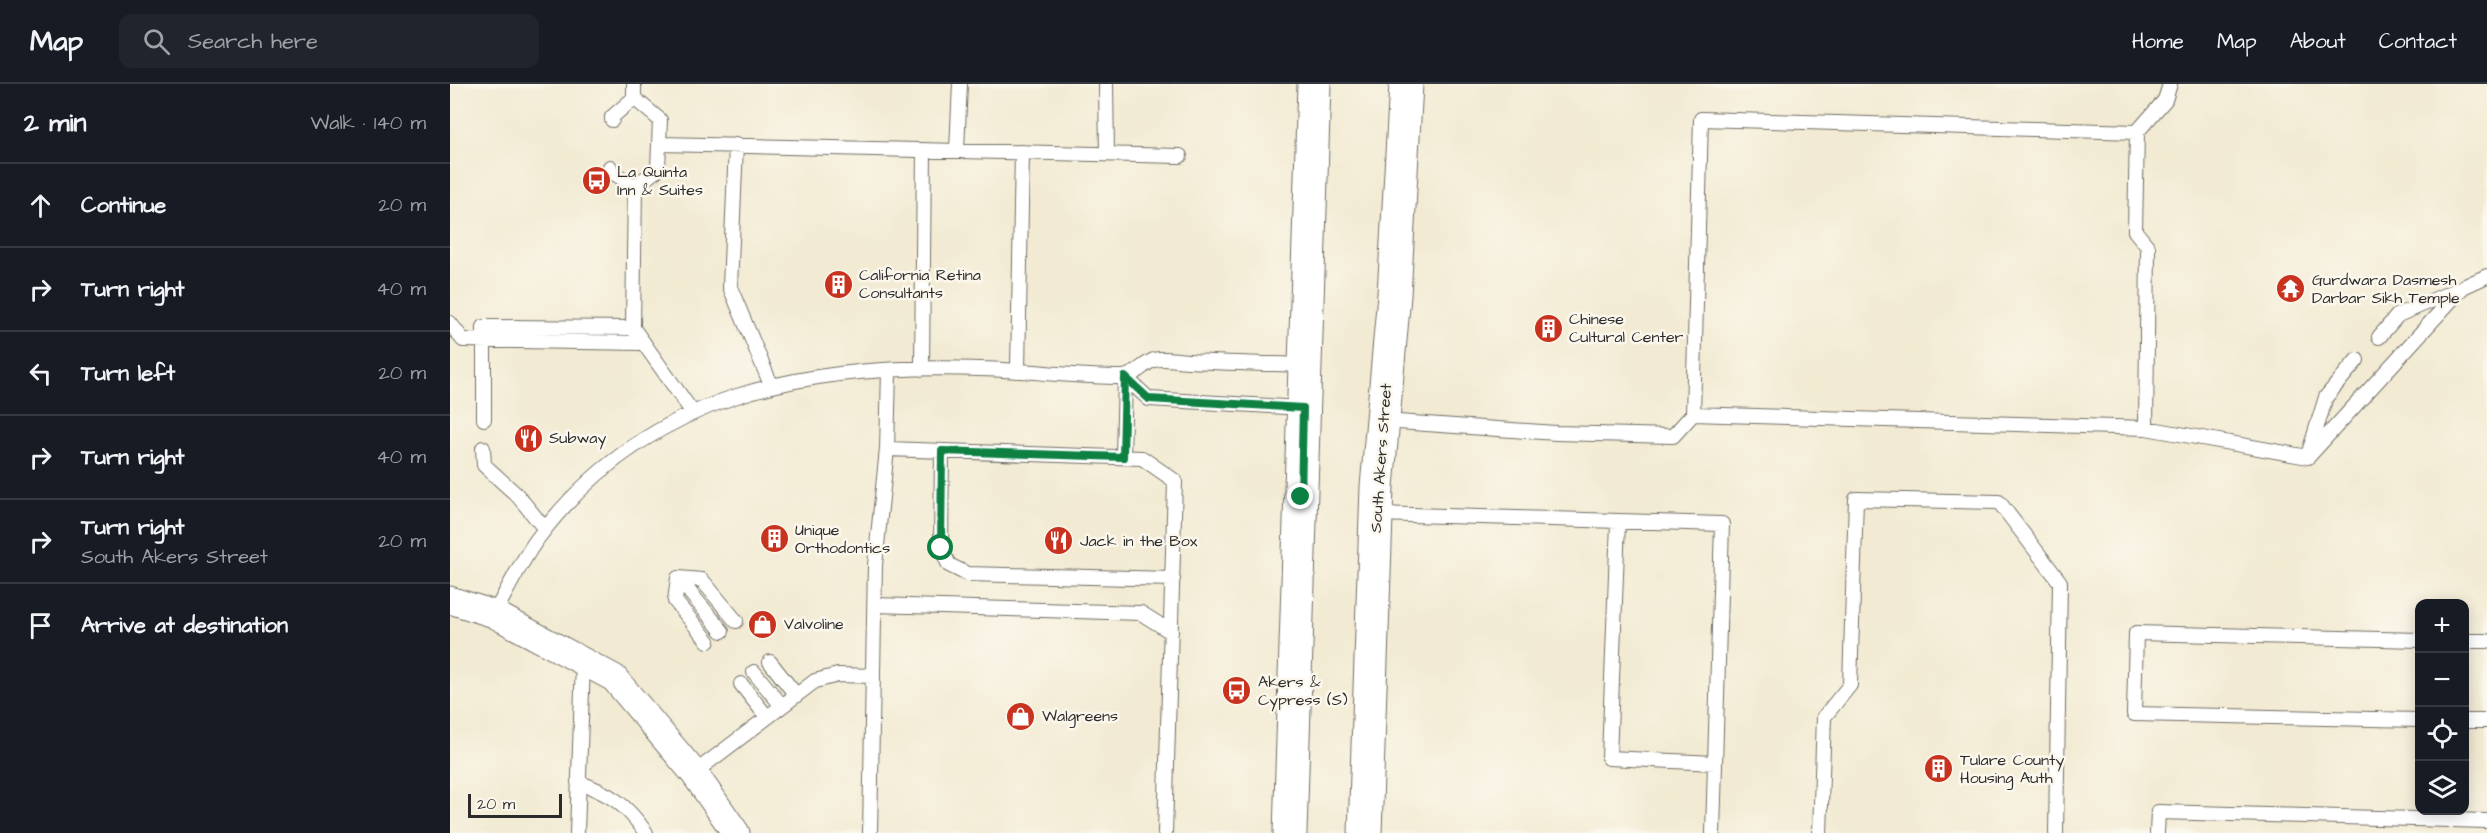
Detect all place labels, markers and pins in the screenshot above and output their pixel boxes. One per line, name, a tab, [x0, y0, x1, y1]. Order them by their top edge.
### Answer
place label: La Quinta Inn & Suites	[617, 161, 703, 201]
bus stop icon: La Quinta Inn & Suites	[580, 165, 612, 197]
place label: California Retina Consultants	[859, 264, 981, 304]
building icon: California Retina Consultants	[822, 268, 854, 300]
place label: Gurdwara Dasmesh Darbar Sikh Temple	[2312, 269, 2460, 309]
temple icon: Gurdwara Dasmesh Darbar Sikh Temple	[2275, 273, 2307, 305]
place label: Chinese Cultural Center	[1569, 308, 1684, 348]
building icon: Chinese Cultural Center	[1532, 312, 1564, 344]
restaurant icon: Subway	[512, 422, 544, 454]
place label: Subway	[549, 427, 606, 450]
place label: Unique Orthodontics	[795, 519, 890, 559]
building icon: Unique Orthodontics	[758, 523, 790, 555]
restaurant icon: Jack in the Box	[1043, 525, 1075, 557]
place label: Jack in the Box	[1080, 530, 1198, 552]
shop icon: Valvoline	[747, 608, 779, 640]
place label: Valvoline	[784, 613, 844, 635]
place label: Akers & Cypress (S)	[1258, 671, 1348, 712]
bus stop icon: Akers & Cypress (S)	[1221, 675, 1253, 707]
shop icon: Walgreens	[1005, 700, 1037, 732]
place label: Walgreens	[1042, 705, 1118, 728]
place label: Tulare County Housing Auth	[1960, 749, 2065, 790]
building icon: Tulare County Housing Auth	[1923, 753, 1955, 785]

